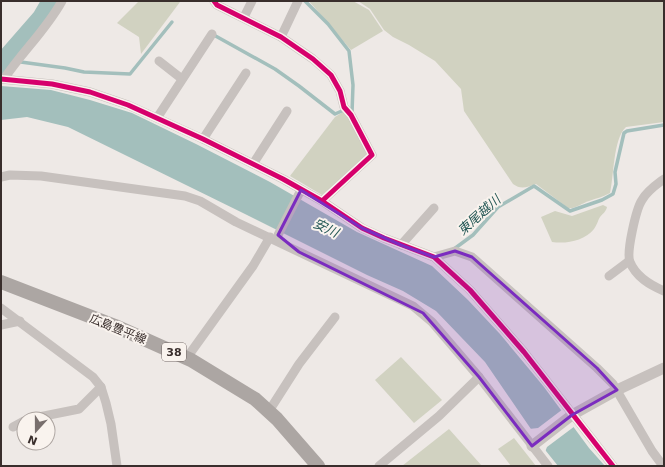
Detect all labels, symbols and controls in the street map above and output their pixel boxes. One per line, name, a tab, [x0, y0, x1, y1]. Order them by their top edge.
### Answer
water label: 東尾越川	[455, 191, 505, 238]
water label: 安川	[311, 216, 343, 241]
street label: 広島豊平線	[88, 311, 148, 347]
road number: 38	[162, 343, 186, 361]
north arrow	[16, 411, 56, 451]
text: N	[26, 432, 39, 448]

